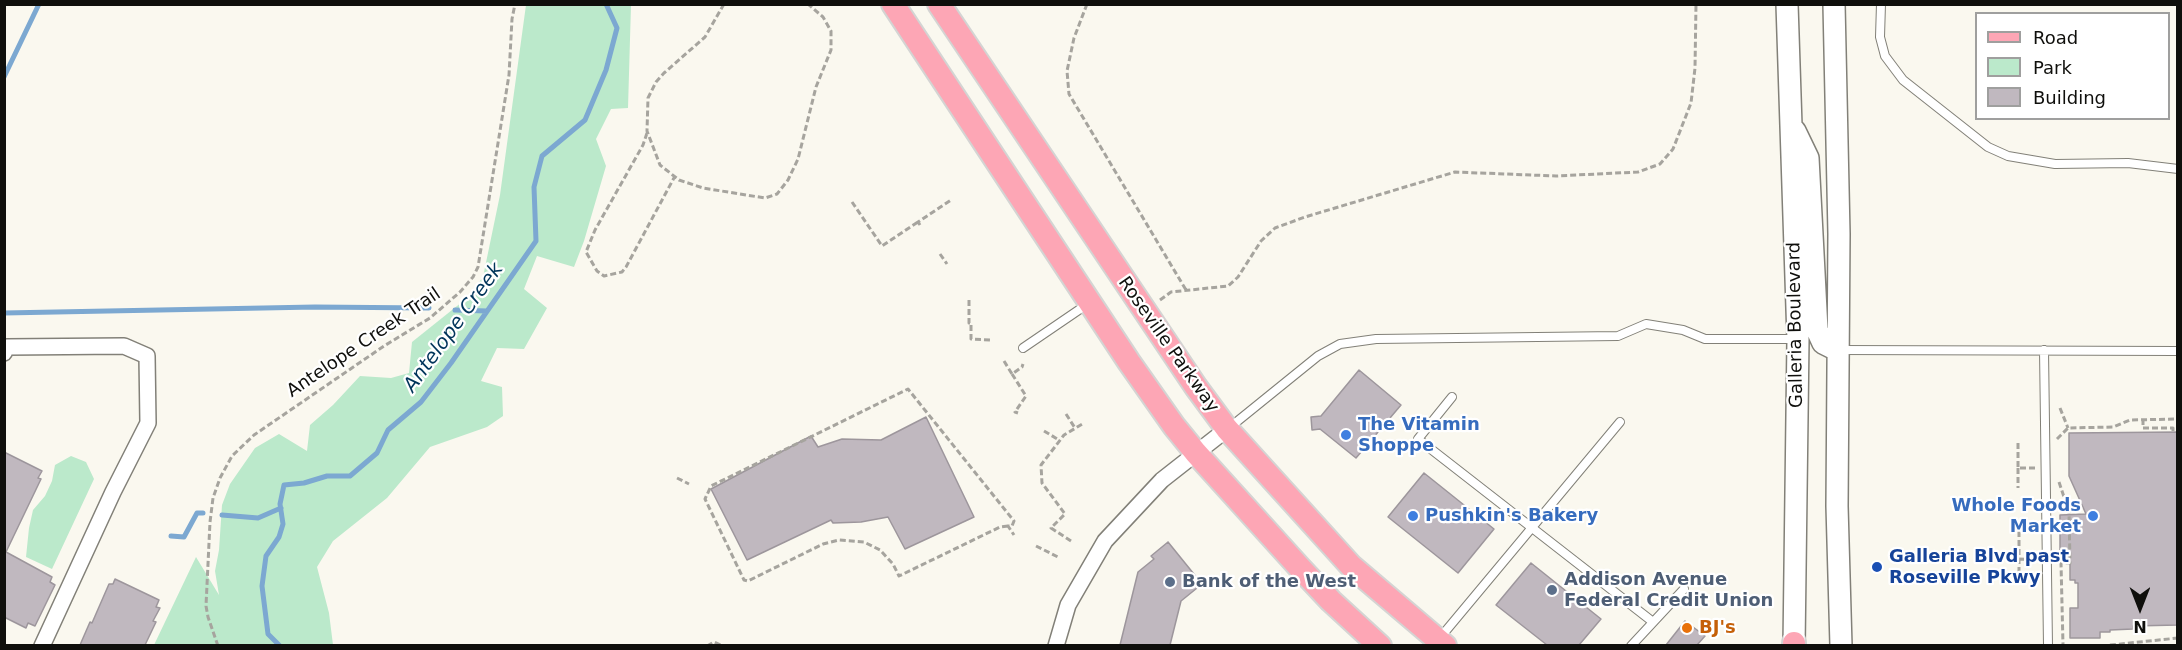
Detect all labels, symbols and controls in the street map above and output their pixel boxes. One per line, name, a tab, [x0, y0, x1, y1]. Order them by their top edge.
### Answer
legend	[1975, 12, 2170, 120]
text: Road	[2033, 27, 2078, 48]
text: Park	[2033, 57, 2072, 78]
text: Building	[2033, 87, 2106, 108]
street label: Galleria Boulevard	[1784, 242, 1808, 408]
water label: Antelope Creek	[399, 259, 509, 397]
street label: Roseville Parkway	[1113, 273, 1223, 417]
street label: Antelope Creek Trail	[283, 284, 445, 402]
place label: The Vitamin Shoppe	[1358, 414, 1480, 456]
marker: The Vitamin Shoppe	[1339, 428, 1353, 442]
place label: Whole Foods Market	[1951, 495, 2081, 538]
place label: Pushkin's Bakery	[1425, 505, 1598, 527]
marker: Pushkin's Bakery	[1406, 509, 1420, 523]
marker: Whole Foods Market	[2086, 509, 2100, 523]
place label: Galleria Blvd past Roseville Pkwy	[1889, 546, 2069, 588]
marker: Galleria Blvd past Roseville Pkwy	[1870, 560, 1884, 574]
place label: Addison Avenue Federal Credit Union	[1564, 569, 1773, 612]
place label: Bank of the West	[1182, 571, 1356, 593]
marker: Bank of the West	[1163, 575, 1177, 589]
north arrow	[2110, 578, 2170, 638]
marker: Addison Avenue Federal Credit Union	[1545, 583, 1559, 597]
place label: BJ's	[1699, 617, 1736, 639]
text: N	[2133, 617, 2147, 636]
marker: BJ's	[1680, 621, 1694, 635]

